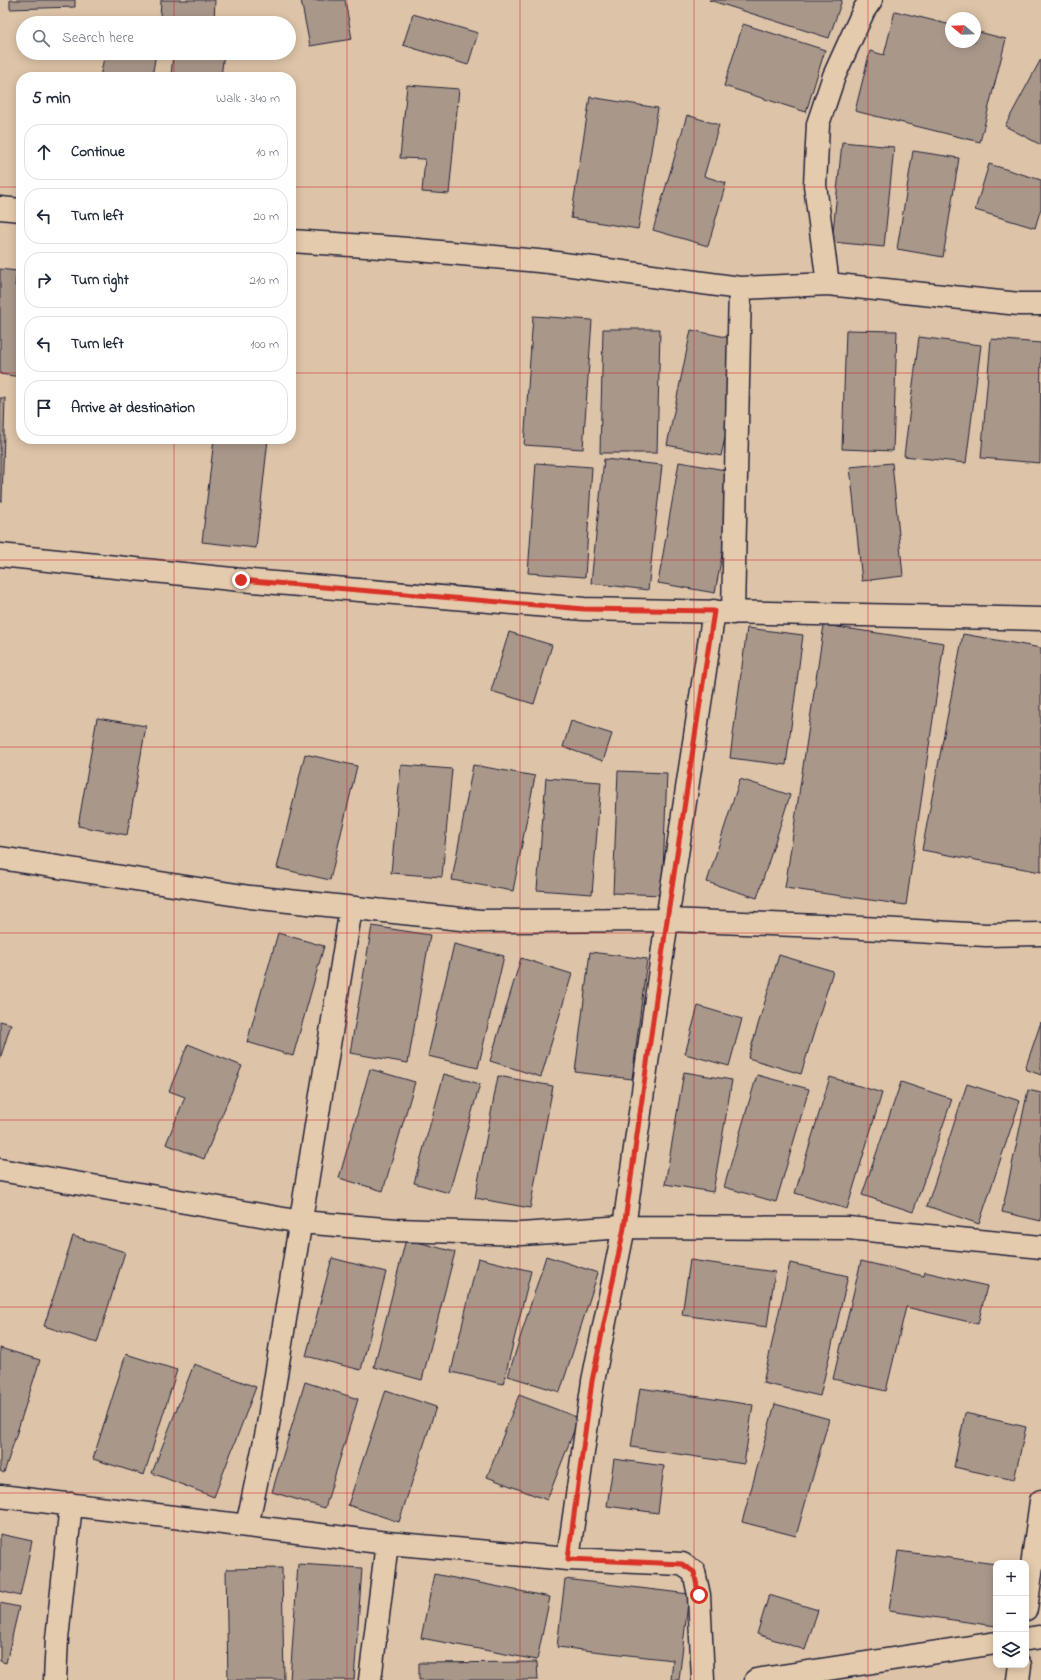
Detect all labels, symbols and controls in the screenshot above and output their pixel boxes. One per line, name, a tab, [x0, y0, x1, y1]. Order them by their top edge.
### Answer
north arrow	[945, 12, 981, 48]
search box	[16, 16, 296, 60]
icon: search	[30, 27, 52, 49]
text: Search here	[62, 27, 134, 49]
text: 5 min	[32, 86, 71, 111]
text: Walk · 340 m	[216, 89, 280, 108]
icon: ahead	[33, 141, 55, 163]
text: Continue	[71, 141, 125, 163]
text: 10 m	[256, 143, 279, 162]
icon: left	[33, 205, 55, 227]
text: Turn left	[71, 205, 124, 227]
text: 20 m	[254, 207, 279, 226]
icon: right	[33, 269, 55, 291]
text: Turn right	[71, 269, 129, 291]
text: 210 m	[249, 271, 279, 290]
icon: left	[33, 333, 55, 355]
text: Turn left	[71, 333, 124, 355]
text: 100 m	[250, 335, 279, 354]
icon: arrive	[33, 397, 55, 419]
text: Arrive at destination	[71, 397, 195, 419]
route end	[232, 571, 250, 589]
map controls	[993, 1560, 1029, 1668]
button: +	[993, 1560, 1029, 1596]
route start	[690, 1586, 708, 1604]
button: −	[993, 1596, 1029, 1632]
button: layers	[993, 1632, 1029, 1668]

